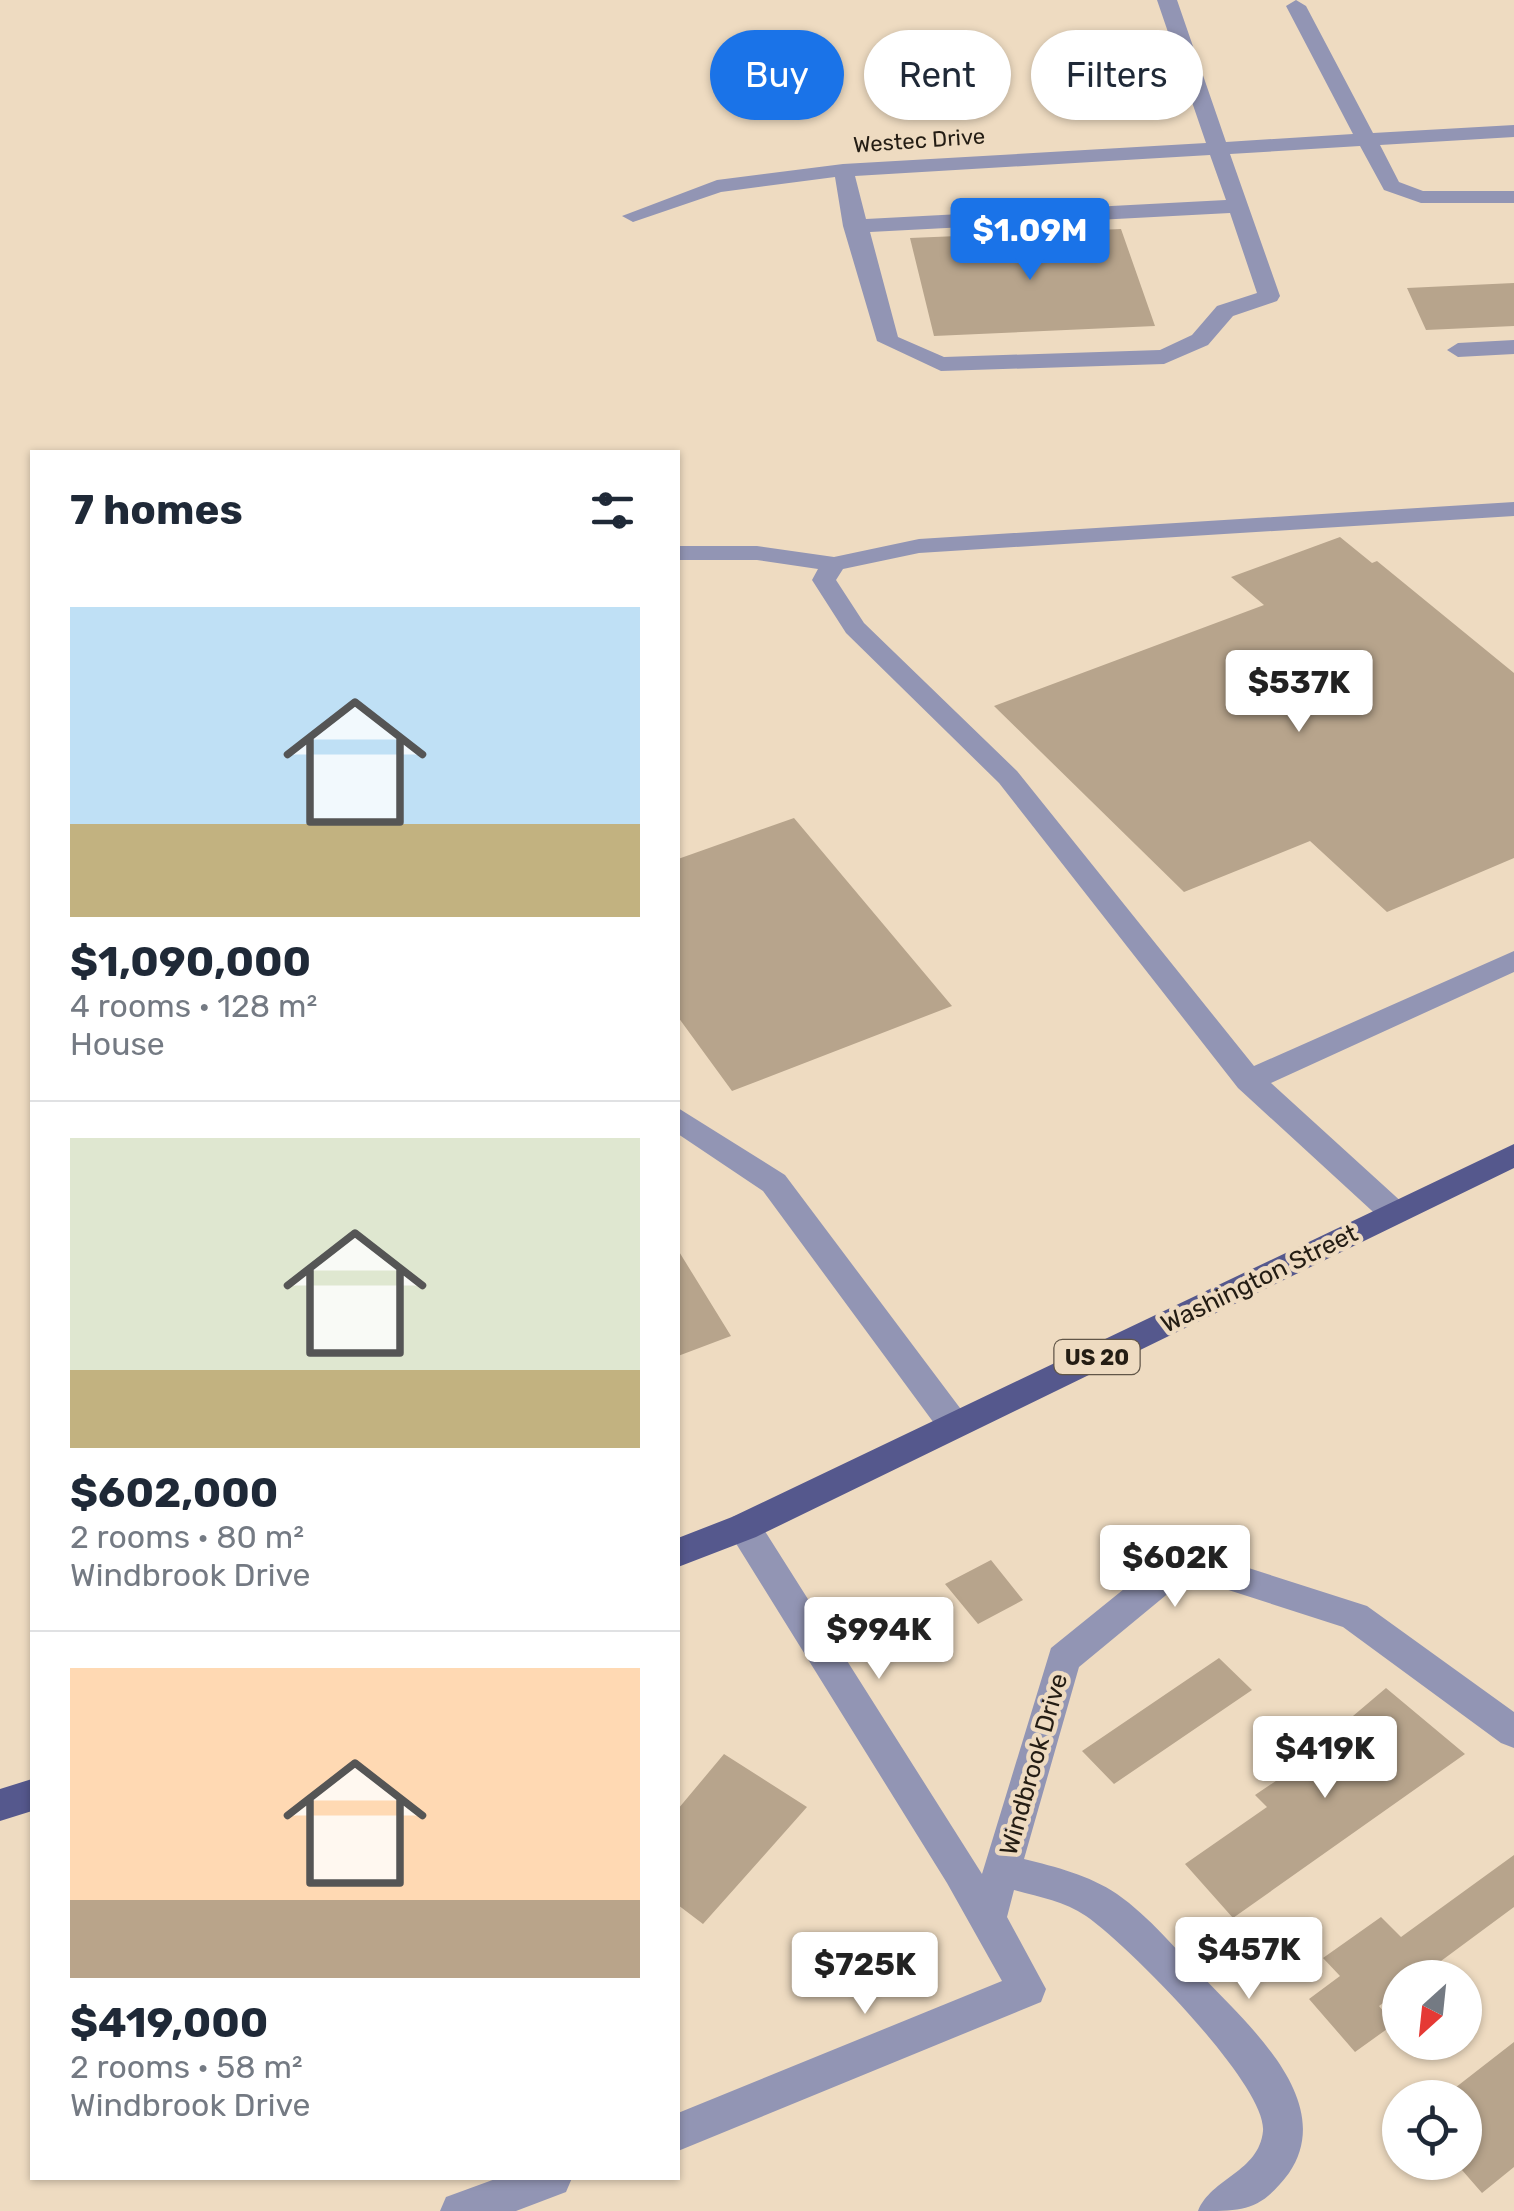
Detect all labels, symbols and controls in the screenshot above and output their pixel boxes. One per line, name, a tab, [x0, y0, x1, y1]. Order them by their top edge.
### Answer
chip: Buy	[710, 30, 844, 120]
chip: Rent	[864, 30, 1011, 120]
chip: Filters	[1031, 30, 1203, 120]
street label: Westec Drive	[852, 122, 986, 159]
pin: $1.09M	[949, 198, 1111, 283]
text: $1.09M	[973, 211, 1087, 249]
icon: filters	[585, 483, 640, 538]
text: 7 homes	[70, 485, 243, 535]
pin: $537K	[1229, 650, 1369, 735]
text: $537K	[1248, 663, 1350, 701]
icon: home	[265, 672, 445, 852]
text: $1,090,000	[70, 937, 311, 987]
text: 4 rooms · 128 m²	[70, 987, 317, 1025]
text: House	[70, 1025, 165, 1063]
icon: home	[265, 1203, 445, 1383]
street label: Washington Street	[1156, 1218, 1362, 1339]
road number: US 20	[1054, 1340, 1140, 1374]
text: $602,000	[70, 1468, 278, 1518]
text: 2 rooms · 80 m²	[70, 1518, 304, 1556]
pin: $602K	[1105, 1525, 1245, 1610]
text: $602K	[1122, 1538, 1228, 1576]
text: Windbrook Drive	[70, 1556, 310, 1594]
pin: $994K	[809, 1597, 949, 1682]
text: $994K	[826, 1610, 932, 1648]
street label: Windbrook Drive	[994, 1670, 1073, 1858]
pin: $419K	[1255, 1716, 1395, 1801]
text: $419K	[1275, 1729, 1375, 1767]
icon: home	[265, 1733, 445, 1913]
pin: $457K	[1179, 1917, 1319, 2002]
text: $457K	[1197, 1930, 1301, 1968]
pin: $725K	[795, 1932, 935, 2017]
text: $725K	[814, 1945, 916, 1983]
north arrow	[1382, 1960, 1482, 2060]
map controls	[1382, 1960, 1482, 2180]
text: $419,000	[70, 1998, 268, 2048]
text: 2 rooms · 58 m²	[70, 2048, 303, 2086]
button: locate	[1382, 2080, 1482, 2180]
text: Windbrook Drive	[70, 2086, 310, 2124]

